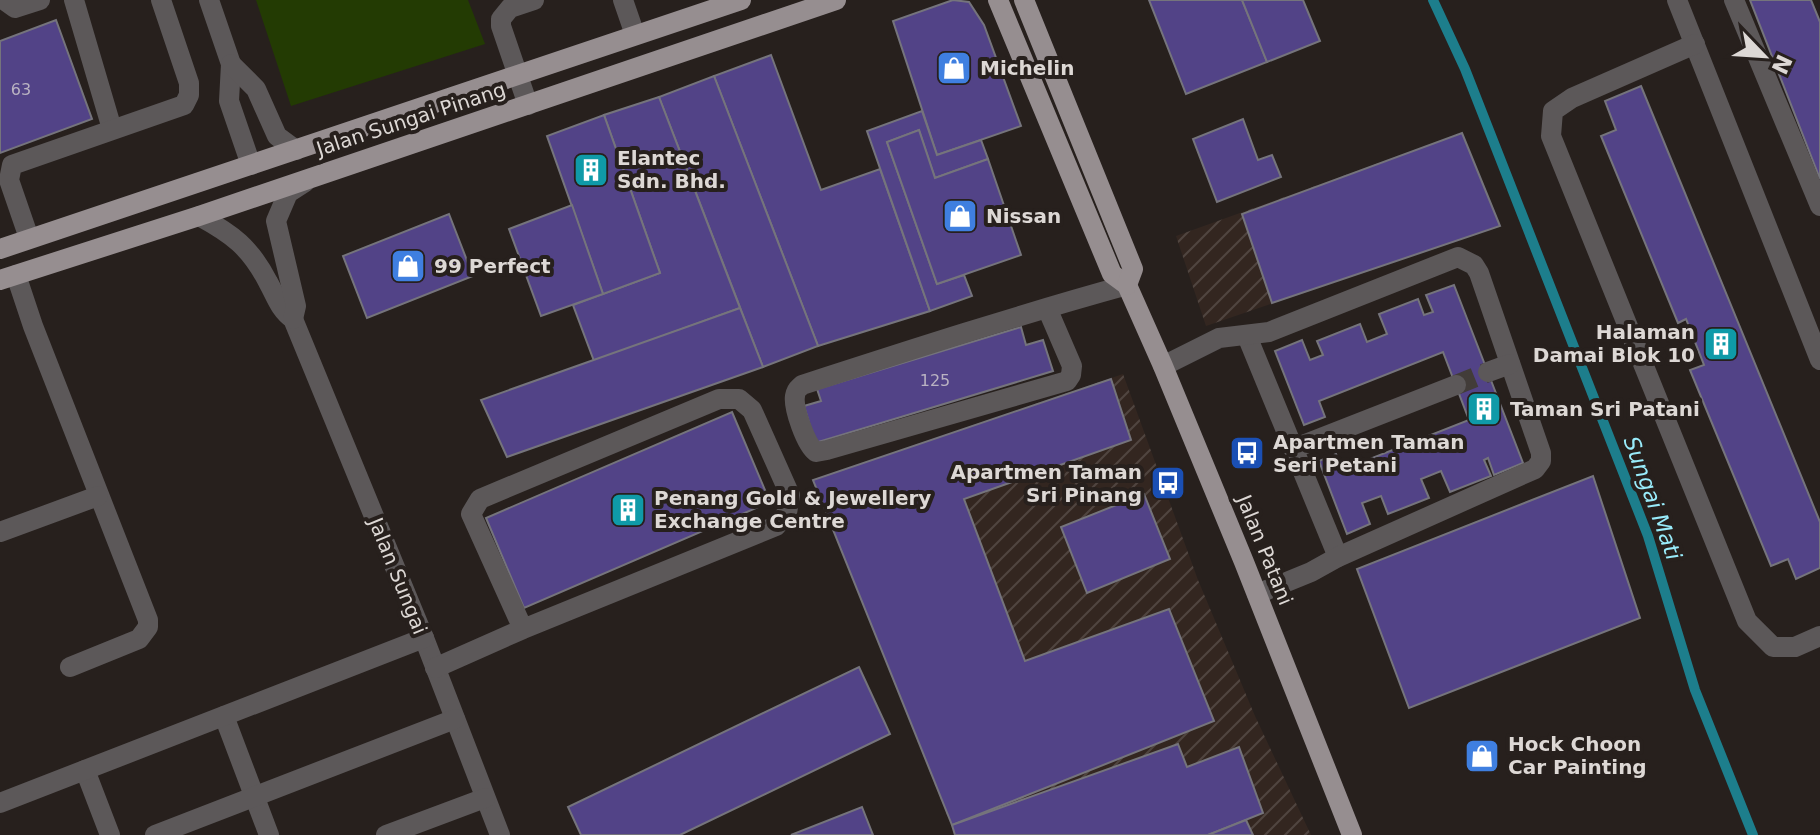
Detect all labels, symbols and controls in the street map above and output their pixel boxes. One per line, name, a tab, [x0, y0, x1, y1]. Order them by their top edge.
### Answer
north arrow	[1724, 16, 1804, 96]
shop icon: Michelin	[935, 49, 973, 87]
text: N	[1766, 51, 1797, 78]
place label: Michelin	[980, 56, 1074, 80]
street label: Jalan Sungai Pinang	[312, 77, 509, 162]
house number: 63	[11, 80, 31, 99]
place label: Elantec Sdn. Bhd.	[617, 146, 726, 193]
building icon: Elantec Sdn. Bhd.	[572, 151, 610, 189]
shop icon: Nissan	[941, 197, 979, 235]
place label: Nissan	[986, 204, 1061, 228]
shop icon: 99 Perfect	[389, 247, 427, 285]
place label: 99 Perfect	[434, 254, 551, 278]
place label: Halaman Damai Blok 10	[1533, 320, 1695, 367]
building icon: Halaman Damai Blok 10	[1702, 325, 1740, 363]
house number: 125	[920, 371, 950, 390]
building icon: Taman Sri Patani	[1465, 390, 1503, 428]
place label: Taman Sri Patani	[1510, 397, 1700, 421]
place label: Apartmen Taman Seri Petani	[1273, 430, 1464, 477]
water label: Sungai Mati	[1619, 433, 1686, 563]
bus stop icon: Apartmen Taman Seri Petani	[1228, 434, 1266, 472]
place label: Apartmen Taman Sri Pinang	[951, 460, 1142, 507]
bus stop icon: Apartmen Taman Sri Pinang	[1149, 464, 1187, 502]
place label: Penang Gold & Jewellery Exchange Centre	[654, 486, 931, 533]
street label: Jalan Patani	[1231, 490, 1298, 609]
building icon: Penang Gold & Jewellery Exchange Centre	[609, 491, 647, 529]
street label: Jalan Sungai	[363, 512, 432, 638]
place label: Hock Choon Car Painting	[1508, 732, 1647, 779]
shop icon: Hock Choon Car Painting	[1463, 737, 1501, 775]

